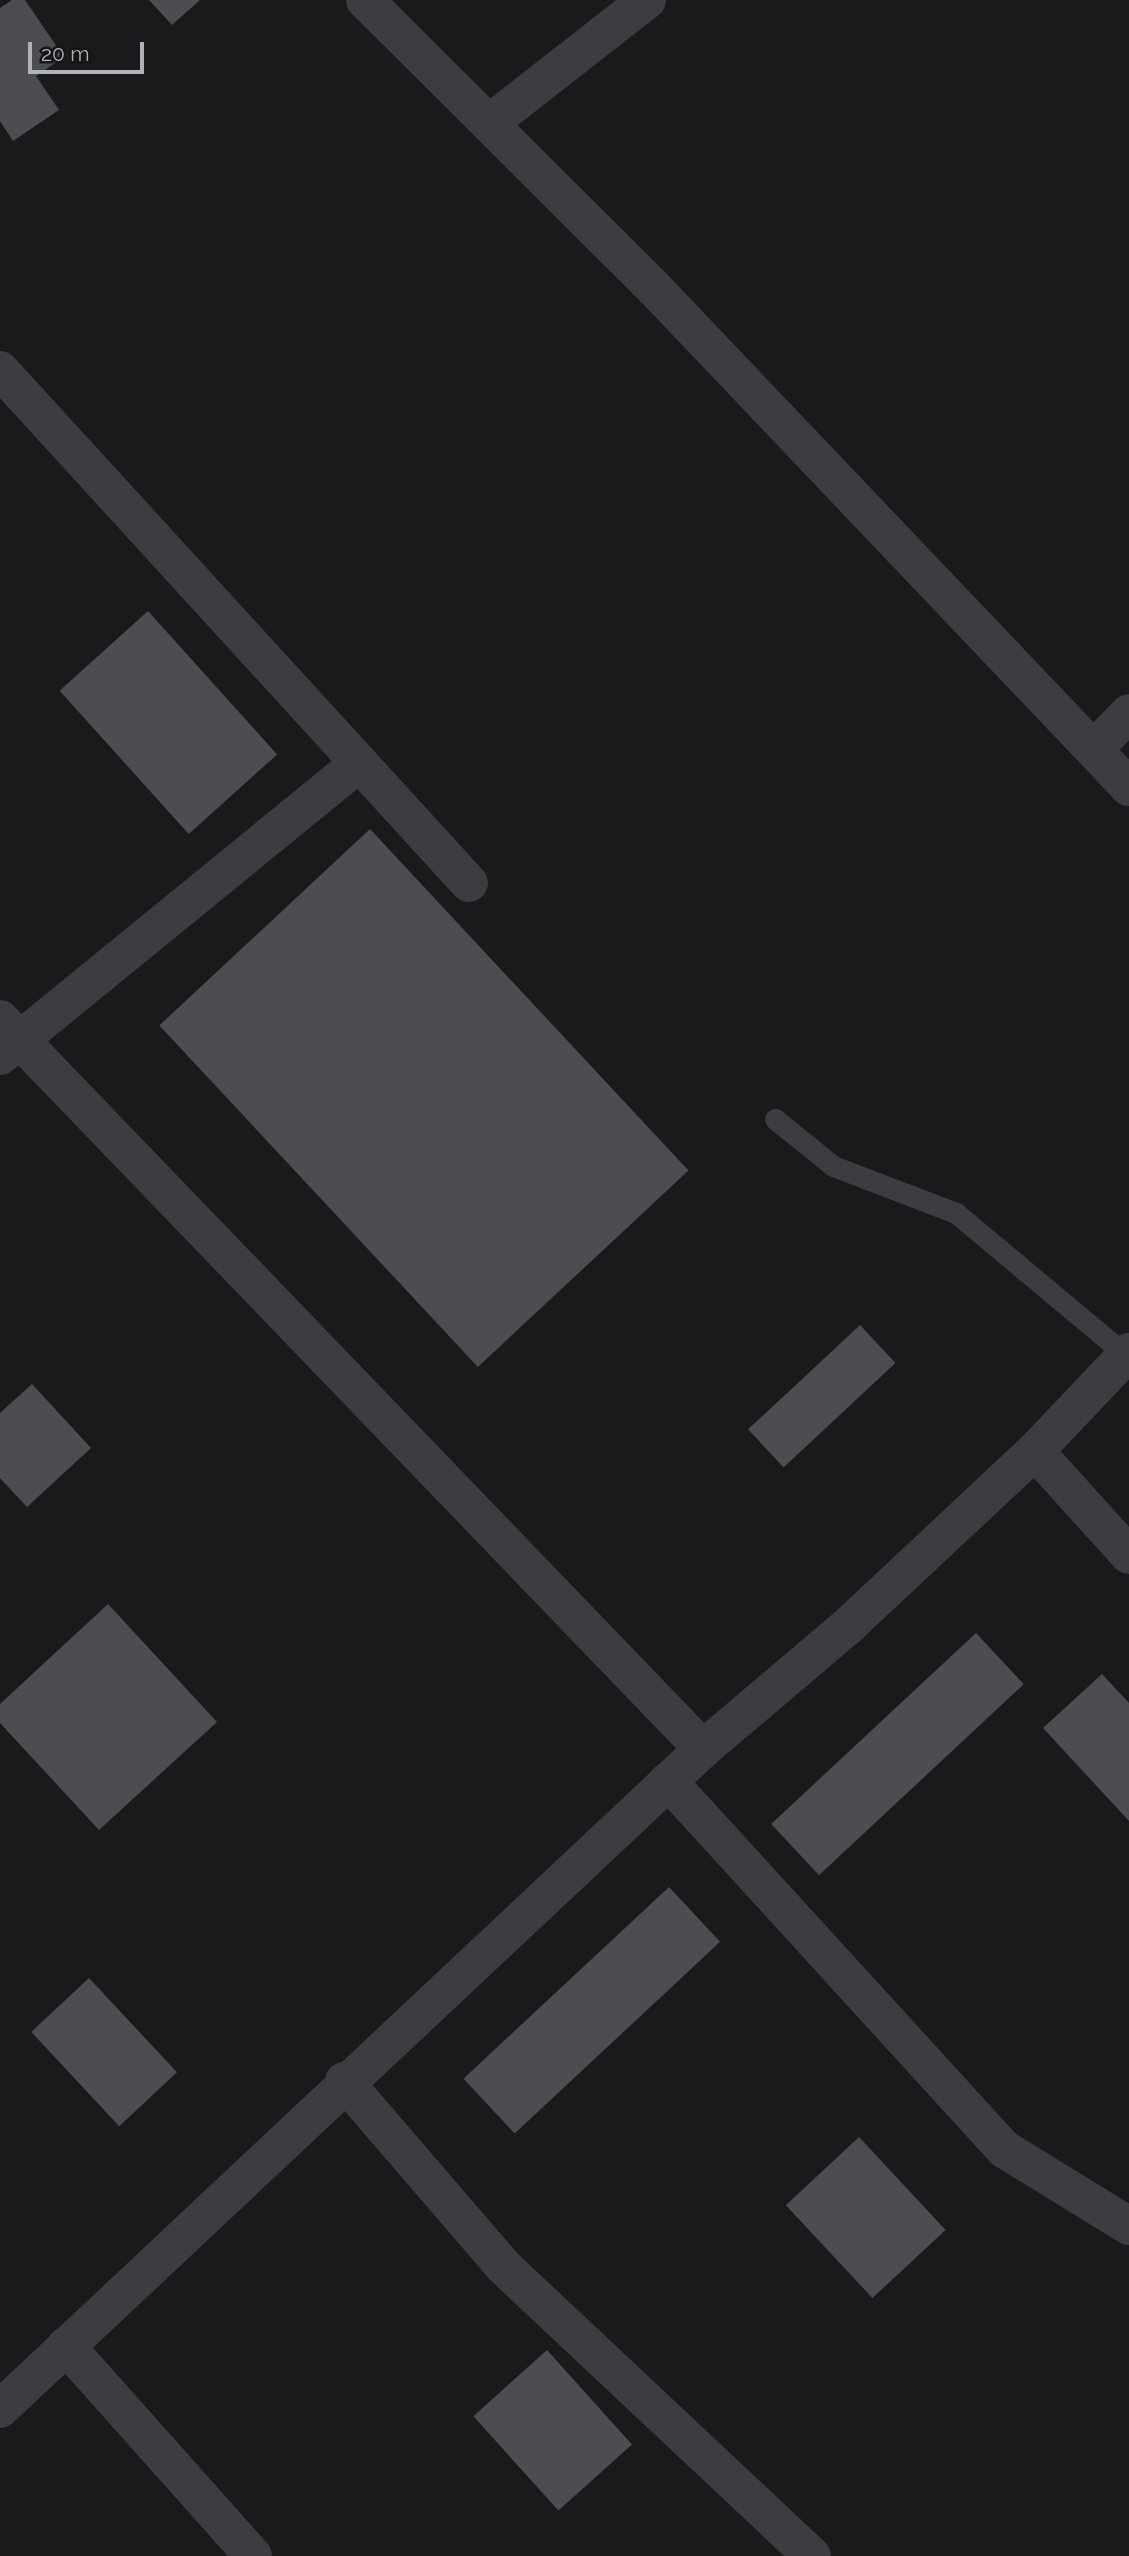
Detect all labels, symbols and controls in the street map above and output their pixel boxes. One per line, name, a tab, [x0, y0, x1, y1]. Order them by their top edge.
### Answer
scale bar	[32, 28, 147, 72]
text: 20 m	[41, 41, 89, 66]

